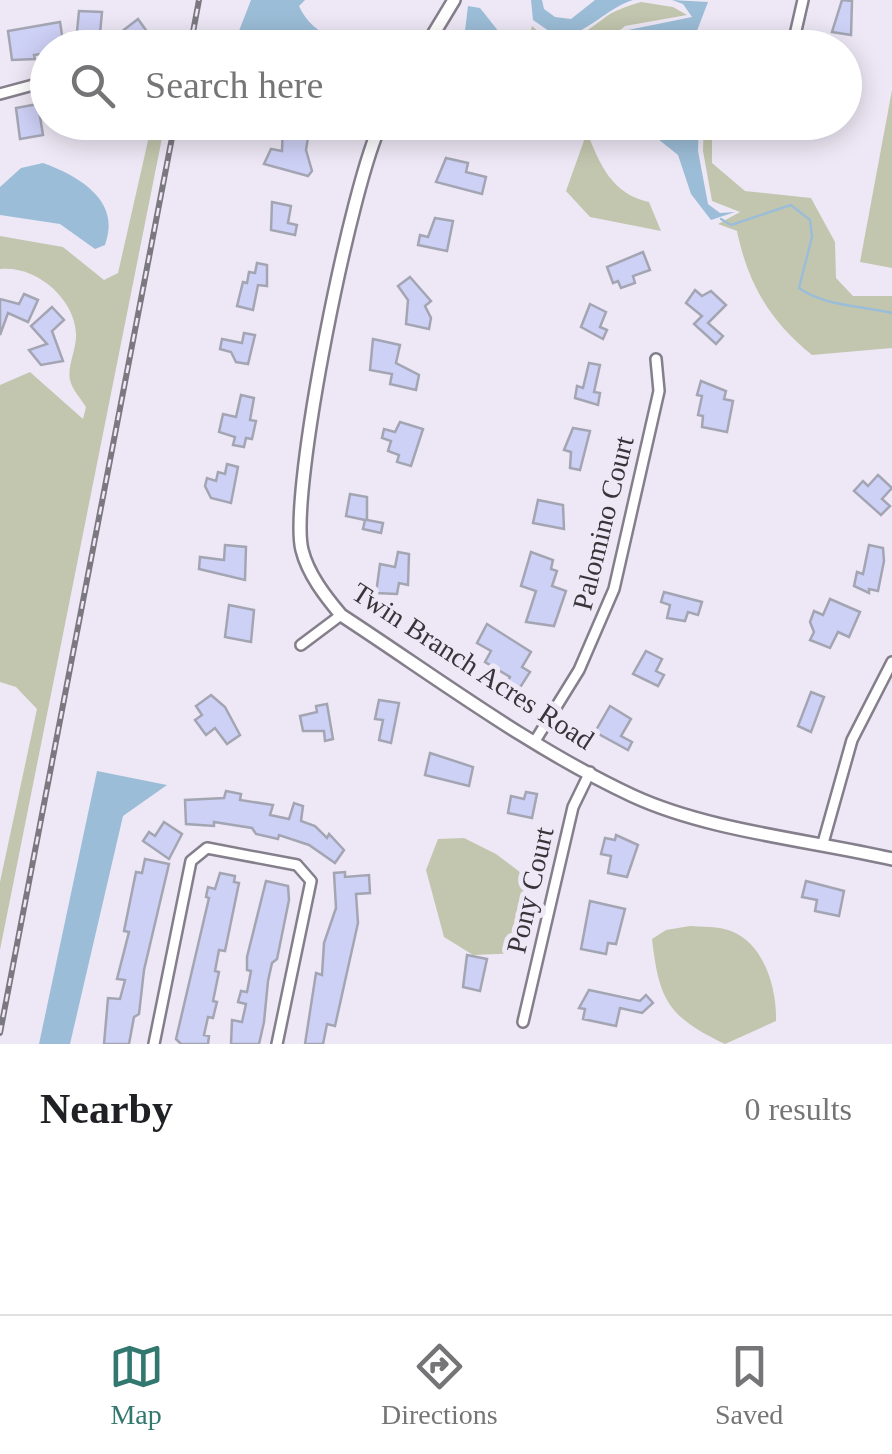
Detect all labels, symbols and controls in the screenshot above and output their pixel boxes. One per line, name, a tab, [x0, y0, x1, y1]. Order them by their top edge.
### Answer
search box	[30, 30, 862, 140]
icon: search	[65, 58, 120, 113]
text: Search here	[145, 64, 323, 106]
street label: Palomino Court	[566, 433, 640, 613]
street label: Twin Branch Acres Road	[346, 576, 600, 756]
street label: Pony Court	[500, 824, 560, 956]
text: Nearby	[40, 1086, 173, 1132]
text: 0 results	[744, 1091, 852, 1127]
tab: Map	[109, 1339, 164, 1431]
tab: Directions	[381, 1339, 498, 1431]
tab: Saved	[715, 1339, 783, 1431]

